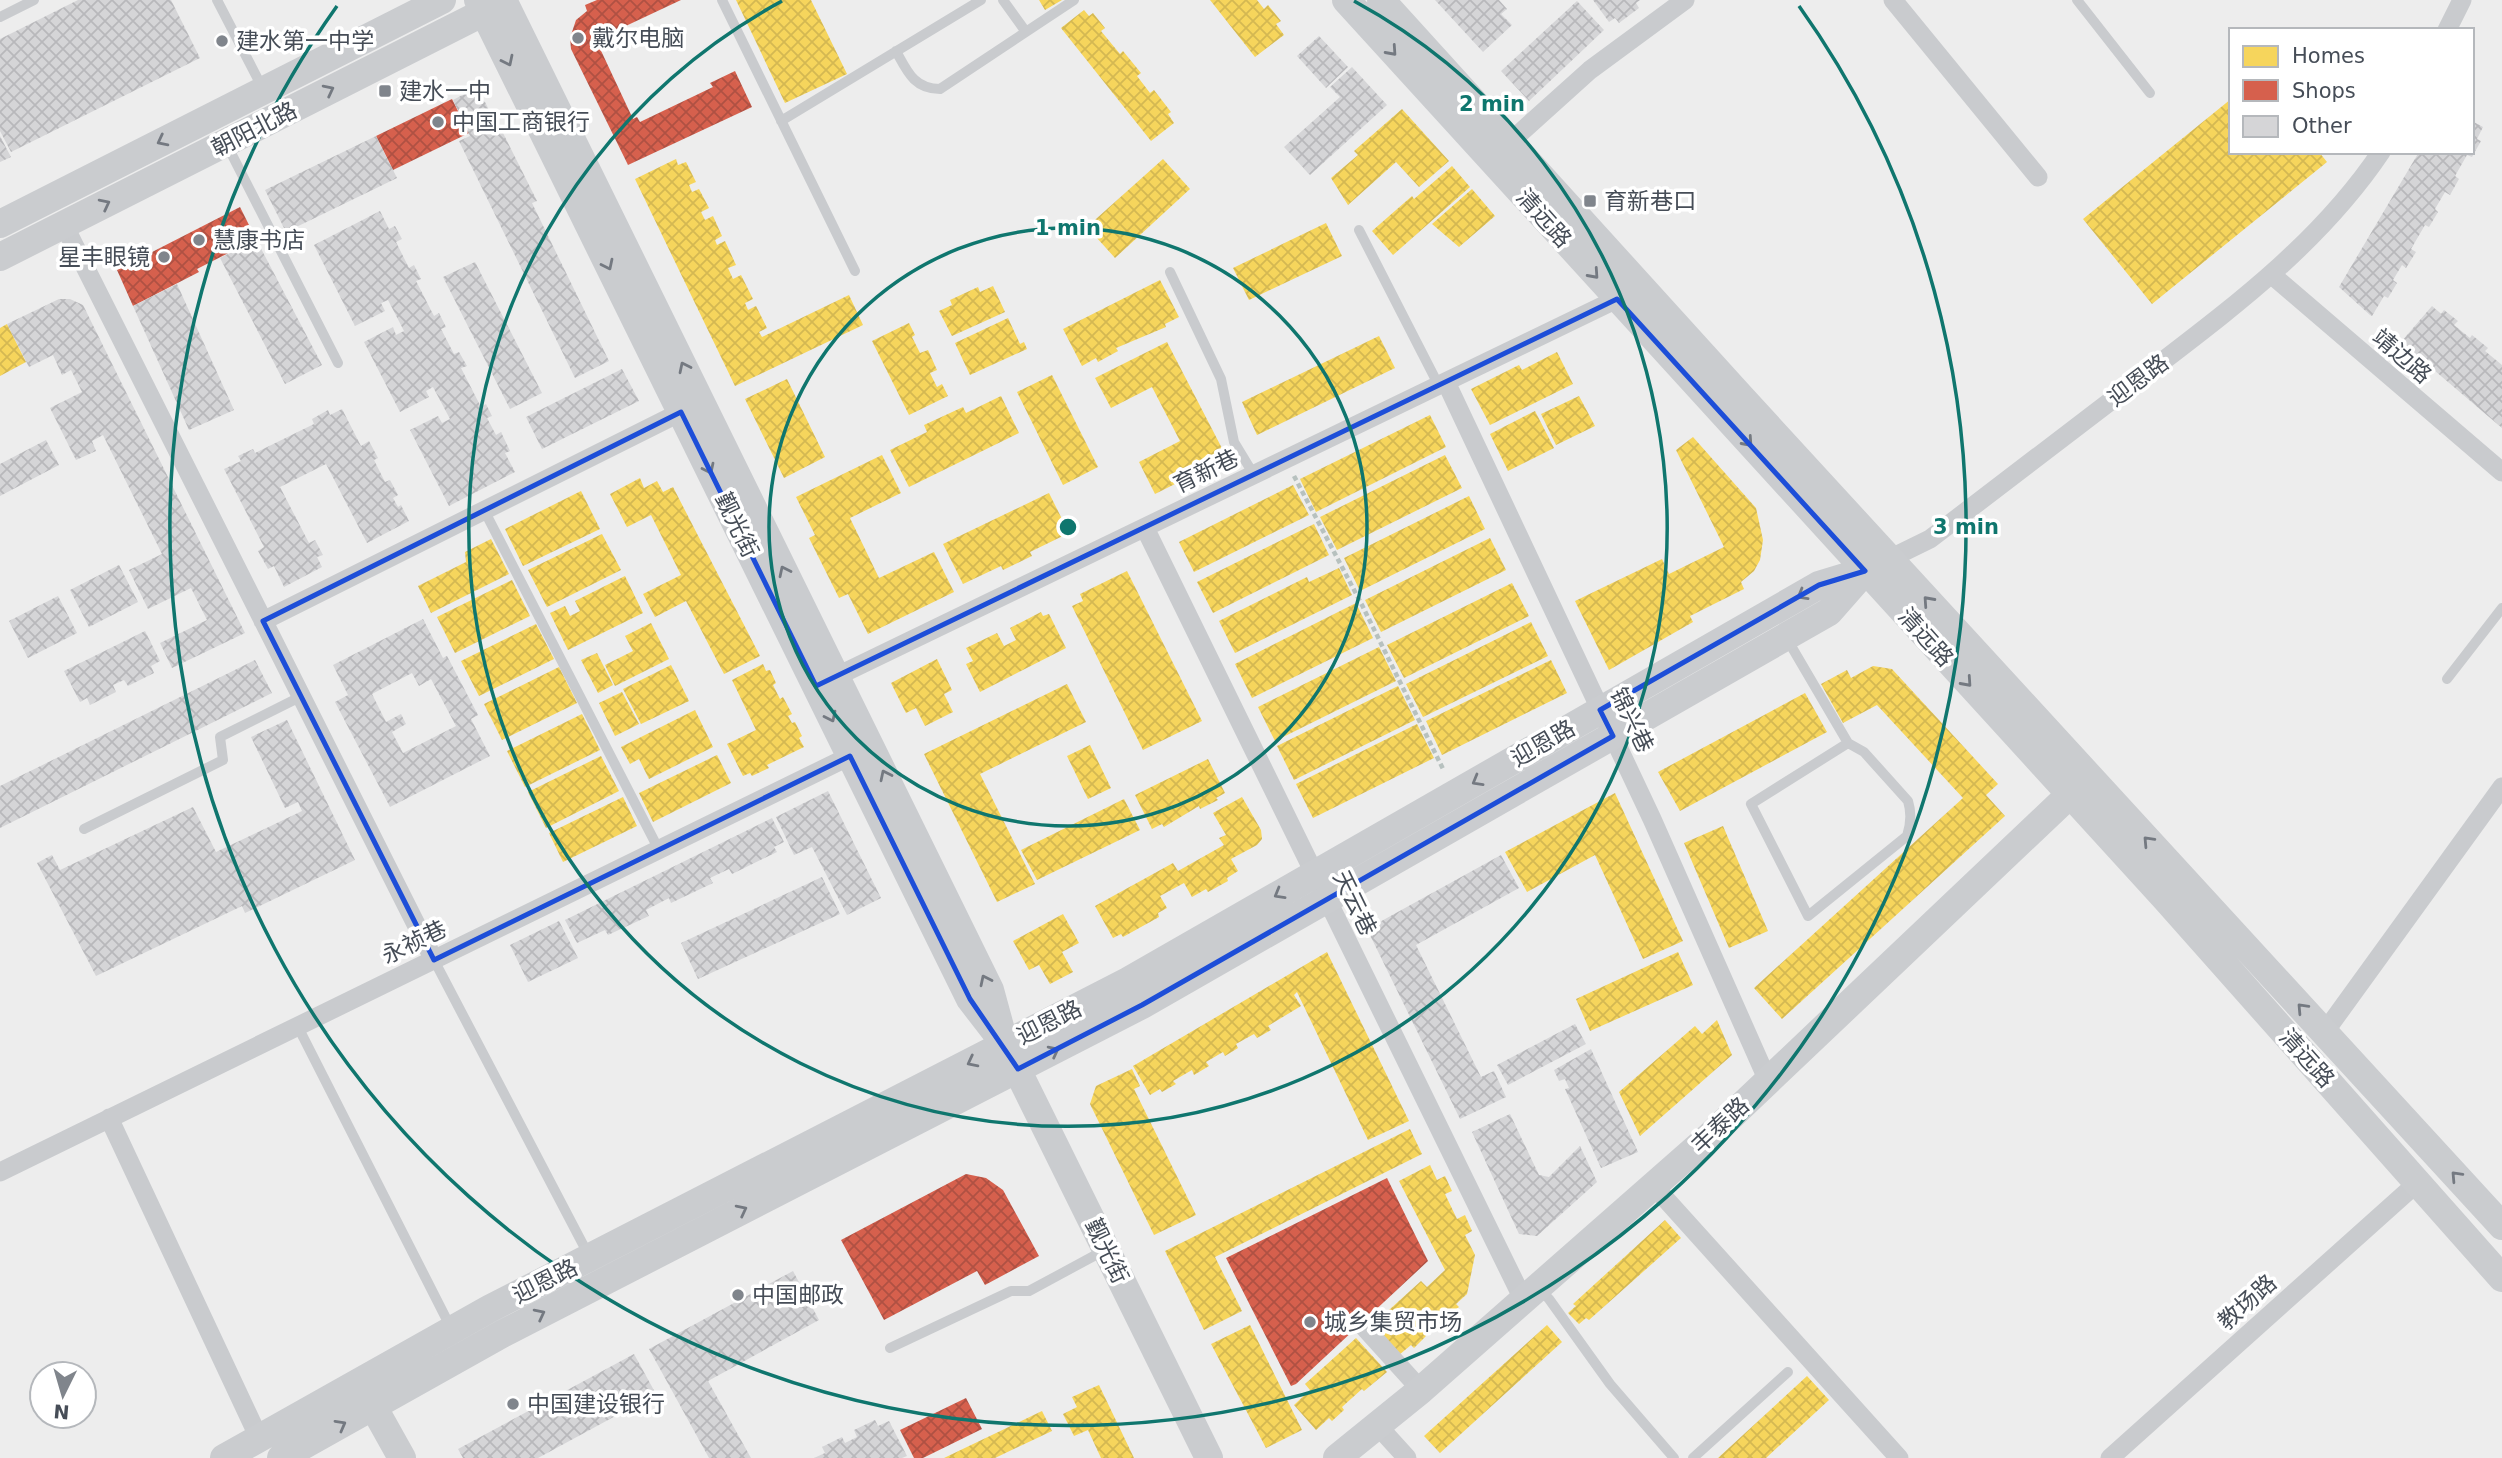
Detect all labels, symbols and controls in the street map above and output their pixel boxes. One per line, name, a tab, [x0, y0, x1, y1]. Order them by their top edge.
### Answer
place label: 戴尔电脑	[592, 25, 684, 51]
place label: 建水第一中学	[236, 28, 374, 54]
legend	[2229, 28, 2474, 154]
marker: 戴尔电脑	[570, 30, 586, 46]
marker: 建水第一中学	[214, 33, 230, 49]
one-way arrow	[1384, 42, 1396, 55]
text: Homes	[2292, 44, 2365, 68]
one-way arrow	[500, 54, 514, 66]
place label: 建水一中	[399, 78, 491, 104]
text: Shops	[2292, 79, 2356, 103]
marker: 建水一中	[377, 83, 393, 99]
one-way arrow	[322, 85, 334, 99]
text: 2 min	[1459, 92, 1525, 116]
street label: 朝阳北路	[207, 97, 301, 161]
place label: 中国工商银行	[452, 109, 590, 135]
marker: 中国工商银行	[430, 114, 446, 130]
text: Other	[2292, 114, 2352, 138]
one-way arrow	[157, 133, 169, 147]
street label: 清远路	[1511, 184, 1577, 252]
place label: 育新巷口	[1604, 188, 1696, 214]
marker: 育新巷口	[1582, 193, 1598, 209]
one-way arrow	[98, 199, 110, 213]
text: 1 min	[1035, 216, 1101, 240]
place label: 慧康书店	[213, 227, 305, 253]
marker: 慧康书店	[191, 232, 207, 248]
place label: 星丰眼镜	[58, 244, 150, 270]
marker: 星丰眼镜	[156, 249, 172, 265]
one-way arrow	[600, 258, 614, 270]
one-way arrow	[1586, 265, 1599, 278]
street label: 靖边路	[2367, 324, 2437, 388]
street label: 迎恩路	[2103, 349, 2173, 411]
one-way arrow	[678, 362, 692, 374]
one-way arrow	[1739, 434, 1752, 447]
street label: 育新巷	[1169, 444, 1243, 498]
one-way arrow	[701, 462, 715, 474]
street label: 觐光街	[710, 488, 764, 562]
centre of rings	[1056, 515, 1080, 539]
text: 3 min	[1933, 515, 1999, 539]
one-way arrow	[779, 566, 793, 578]
one-way arrow	[1796, 587, 1809, 600]
one-way arrow	[1924, 596, 1936, 609]
street label: 清远路	[1893, 603, 1959, 671]
one-way arrow	[1959, 674, 1971, 687]
street label: 锦兴巷	[1605, 683, 1659, 757]
one-way arrow	[823, 710, 837, 723]
street label: 迎恩路	[1507, 714, 1579, 772]
one-way arrow	[879, 770, 893, 782]
one-way arrow	[1471, 773, 1484, 786]
one-way arrow	[2144, 836, 2156, 849]
street label: 天云巷	[1328, 866, 1382, 940]
one-way arrow	[1274, 886, 1287, 899]
street label: 永祯巷	[377, 915, 451, 969]
one-way arrow	[979, 975, 993, 987]
street label: 迎恩路	[1012, 995, 1086, 1049]
one-way arrow	[2298, 1003, 2310, 1016]
street label: 清远路	[2274, 1024, 2340, 1092]
one-way arrow	[1047, 1045, 1059, 1059]
one-way arrow	[967, 1053, 979, 1067]
street label: 丰泰路	[1686, 1092, 1754, 1158]
one-way arrow	[2452, 1171, 2464, 1184]
one-way arrow	[735, 1205, 747, 1219]
street label: 觐光街	[1080, 1214, 1134, 1288]
street label: 迎恩路	[508, 1254, 582, 1308]
street label: 教场路	[2213, 1269, 2281, 1335]
place label: 中国邮政	[752, 1282, 844, 1308]
marker: 中国邮政	[730, 1287, 746, 1303]
one-way arrow	[533, 1309, 545, 1323]
place label: 城乡集贸市场	[1324, 1309, 1462, 1335]
marker: 城乡集贸市场	[1302, 1314, 1318, 1330]
north arrow	[28, 1360, 98, 1430]
place label: 中国建设银行	[527, 1391, 665, 1417]
marker: 中国建设银行	[505, 1396, 521, 1412]
text: N	[53, 1400, 70, 1424]
one-way arrow	[333, 1420, 346, 1433]

